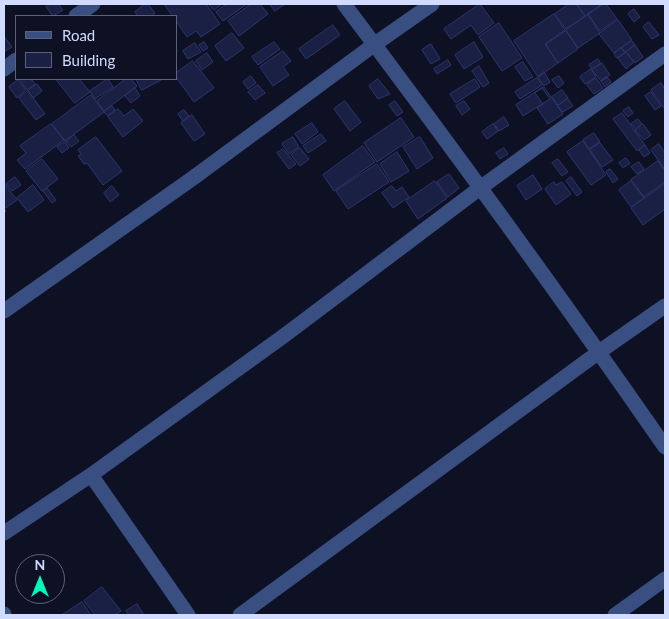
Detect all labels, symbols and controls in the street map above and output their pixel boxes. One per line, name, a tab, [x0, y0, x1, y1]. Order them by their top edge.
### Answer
legend	[15, 15, 178, 80]
text: Road	[62, 26, 95, 44]
text: Building	[62, 51, 115, 69]
north arrow	[15, 554, 65, 604]
text: N	[35, 556, 45, 573]

